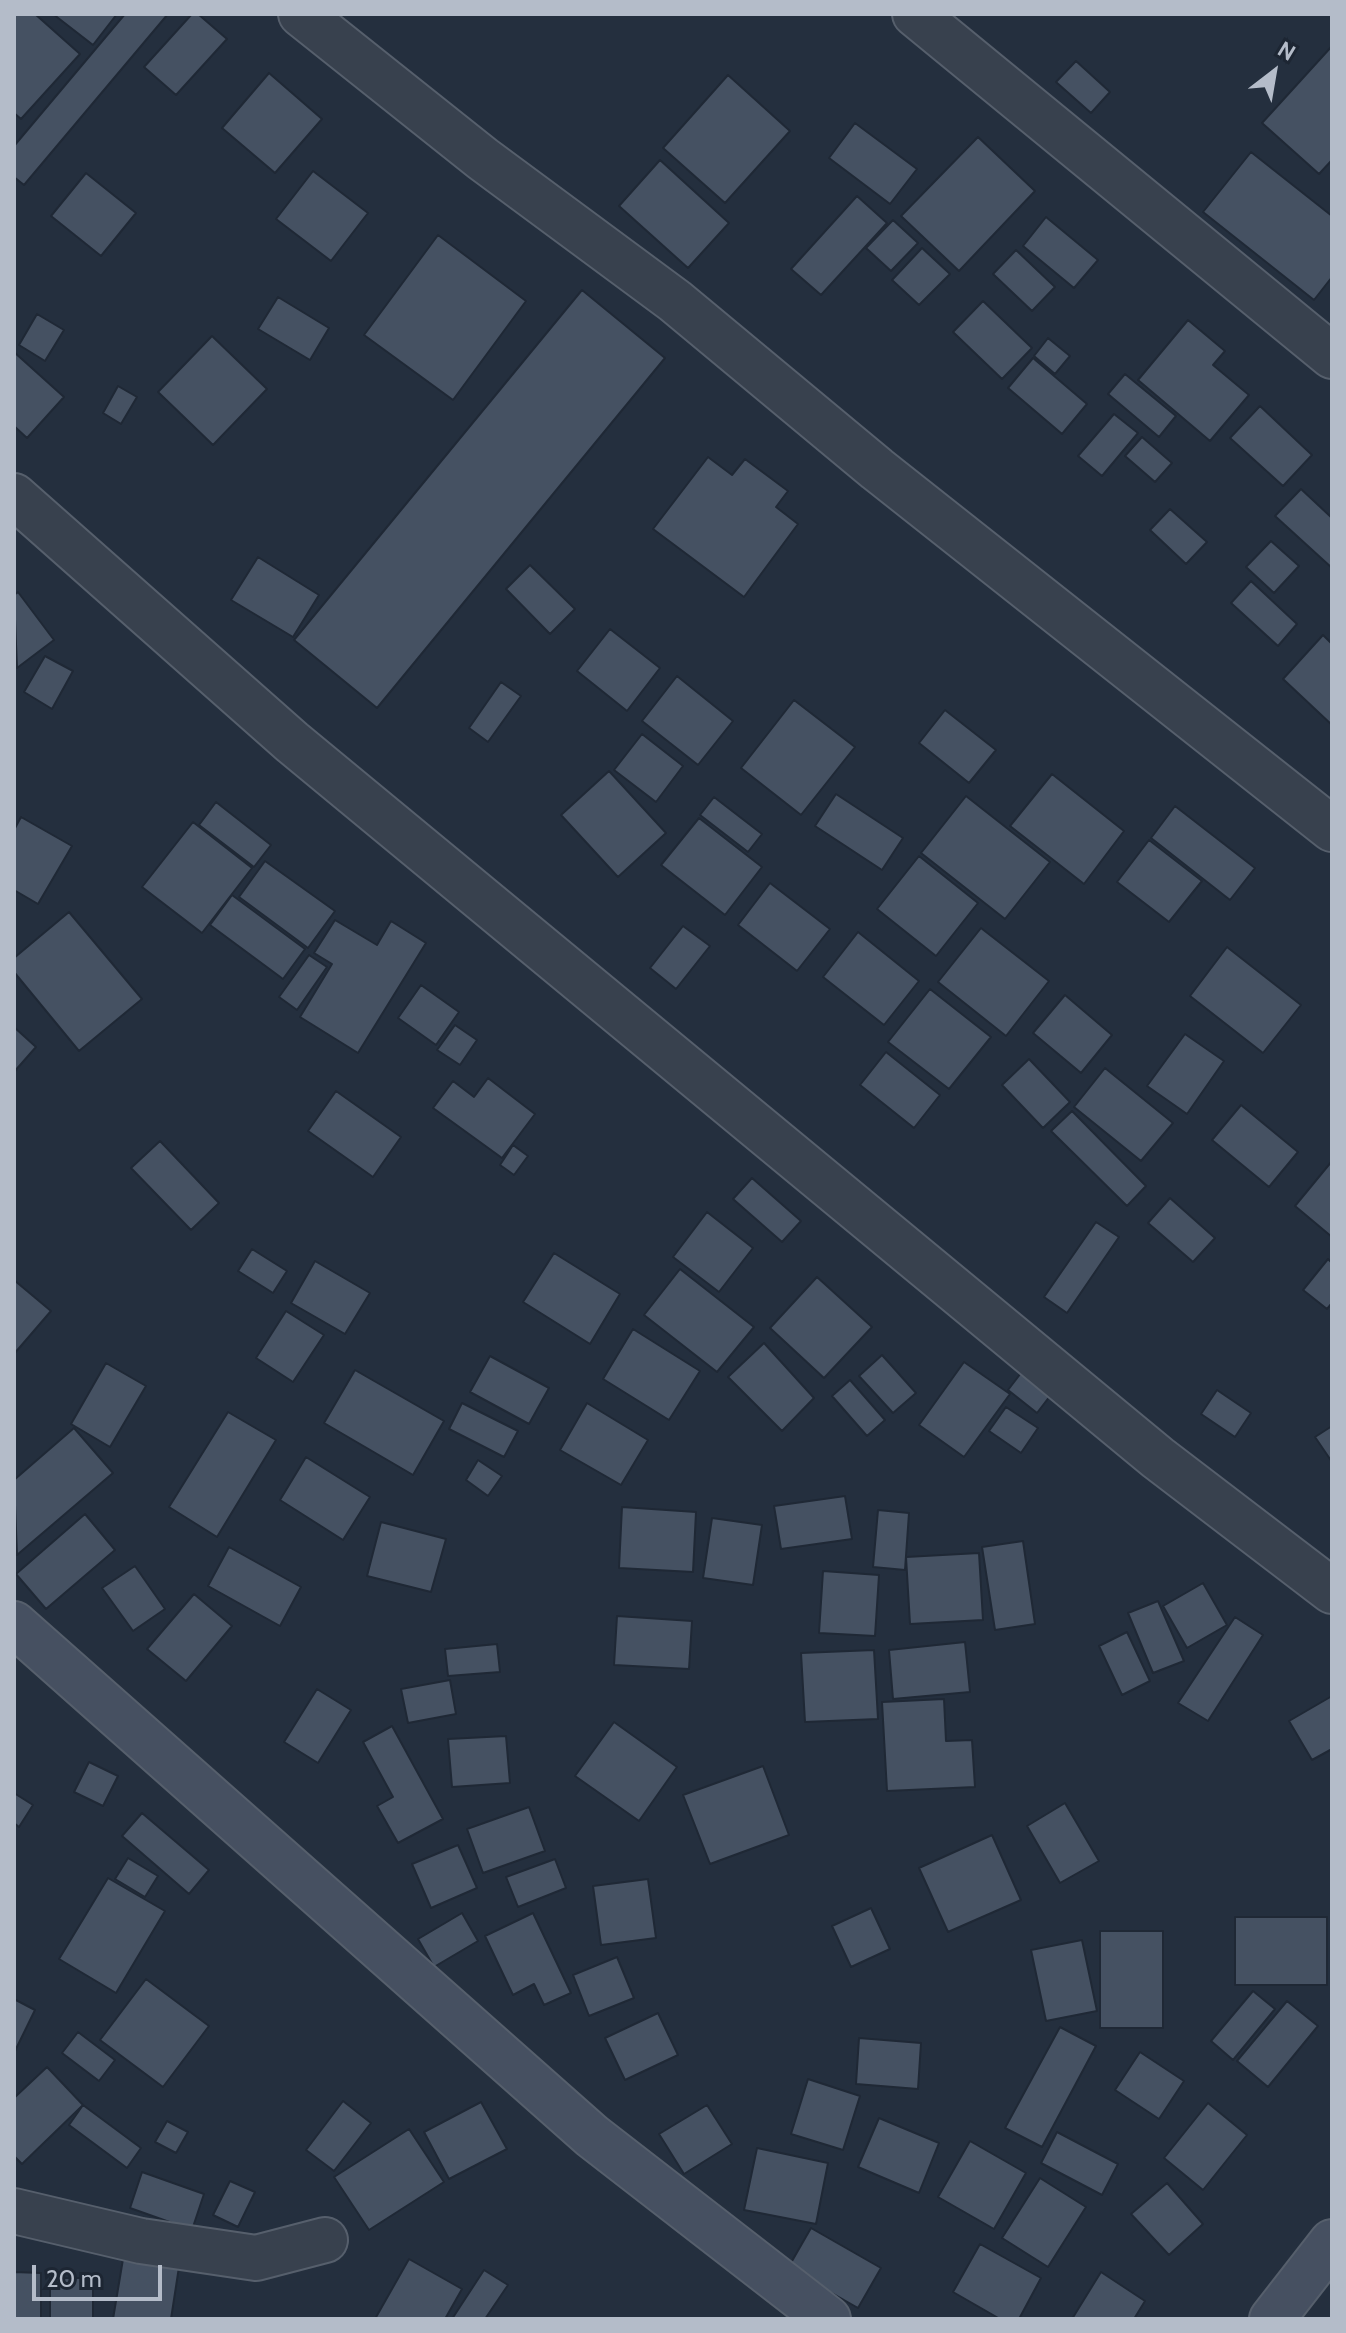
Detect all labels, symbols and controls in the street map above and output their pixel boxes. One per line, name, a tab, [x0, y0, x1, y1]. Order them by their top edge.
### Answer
north arrow	[1234, 32, 1314, 112]
text: N	[1273, 35, 1300, 67]
scale bar	[36, 2249, 166, 2299]
text: 20 m	[46, 2264, 102, 2293]

